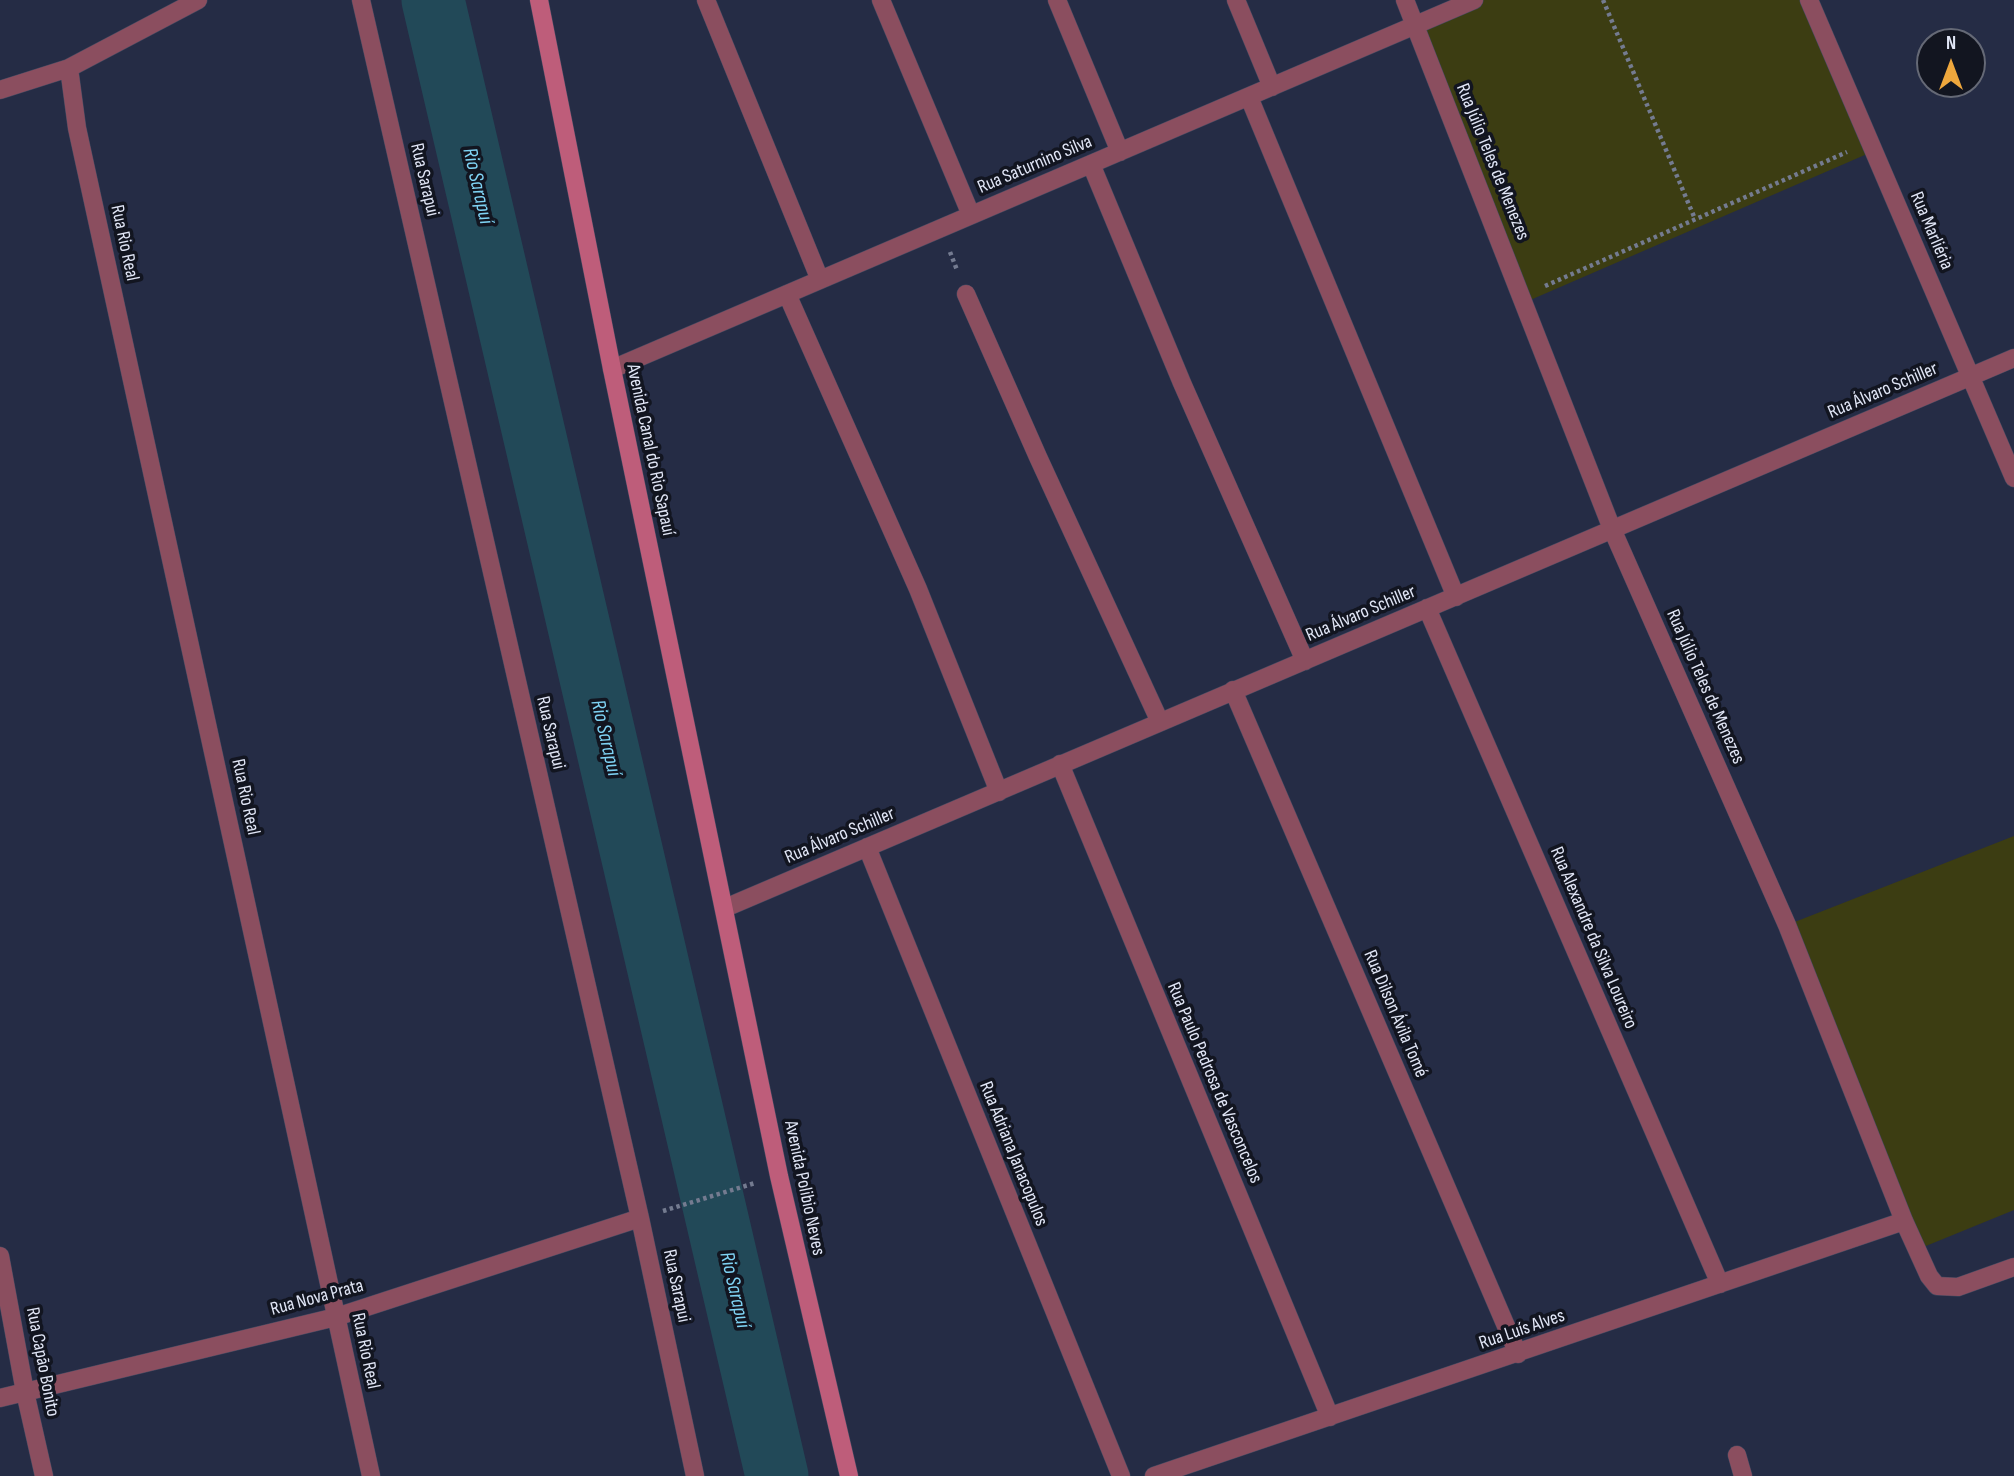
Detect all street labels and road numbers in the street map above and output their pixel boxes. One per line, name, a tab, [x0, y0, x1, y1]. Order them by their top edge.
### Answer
street label: Rua Júlio Teles de Menezes	[1450, 80, 1534, 244]
street label: Rua Saturnino Silva	[974, 131, 1096, 199]
street label: Rua Sarapui	[405, 141, 443, 219]
street label: Rua Marliéria	[1904, 189, 1958, 273]
street label: Rua Rio Real	[105, 203, 143, 283]
street label: Rua Álvaro Schiller	[1825, 358, 1941, 424]
street label: Avenida Canal do Rio Sapauí	[621, 362, 679, 538]
street label: Rua Álvaro Schiller	[1303, 581, 1419, 647]
street label: Rua Júlio Teles de Menezes	[1661, 606, 1749, 768]
street label: Rua Sarapui	[531, 694, 569, 772]
street label: Rua Rio Real	[226, 757, 264, 837]
street label: Rua Álvaro Schiller	[782, 803, 898, 869]
street label: Rua Alexandre da Silva Loureiro	[1544, 844, 1642, 1032]
street label: Rua Dilson Ávila Tomé	[1358, 947, 1432, 1081]
street label: Rua Paulo Pedrosa de Vasconcelos	[1161, 979, 1267, 1187]
street label: Rua Adriana Janacopulos	[974, 1078, 1052, 1230]
street label: Avenida Polibio Neves	[779, 1119, 829, 1257]
street label: Rua Sarapui	[657, 1247, 695, 1325]
street label: Rua Nova Prata	[268, 1275, 366, 1321]
street label: Rua Capão Bonito	[20, 1305, 64, 1419]
street label: Rua Luís Alves	[1476, 1305, 1568, 1355]
street label: Rua Rio Real	[346, 1311, 384, 1391]

